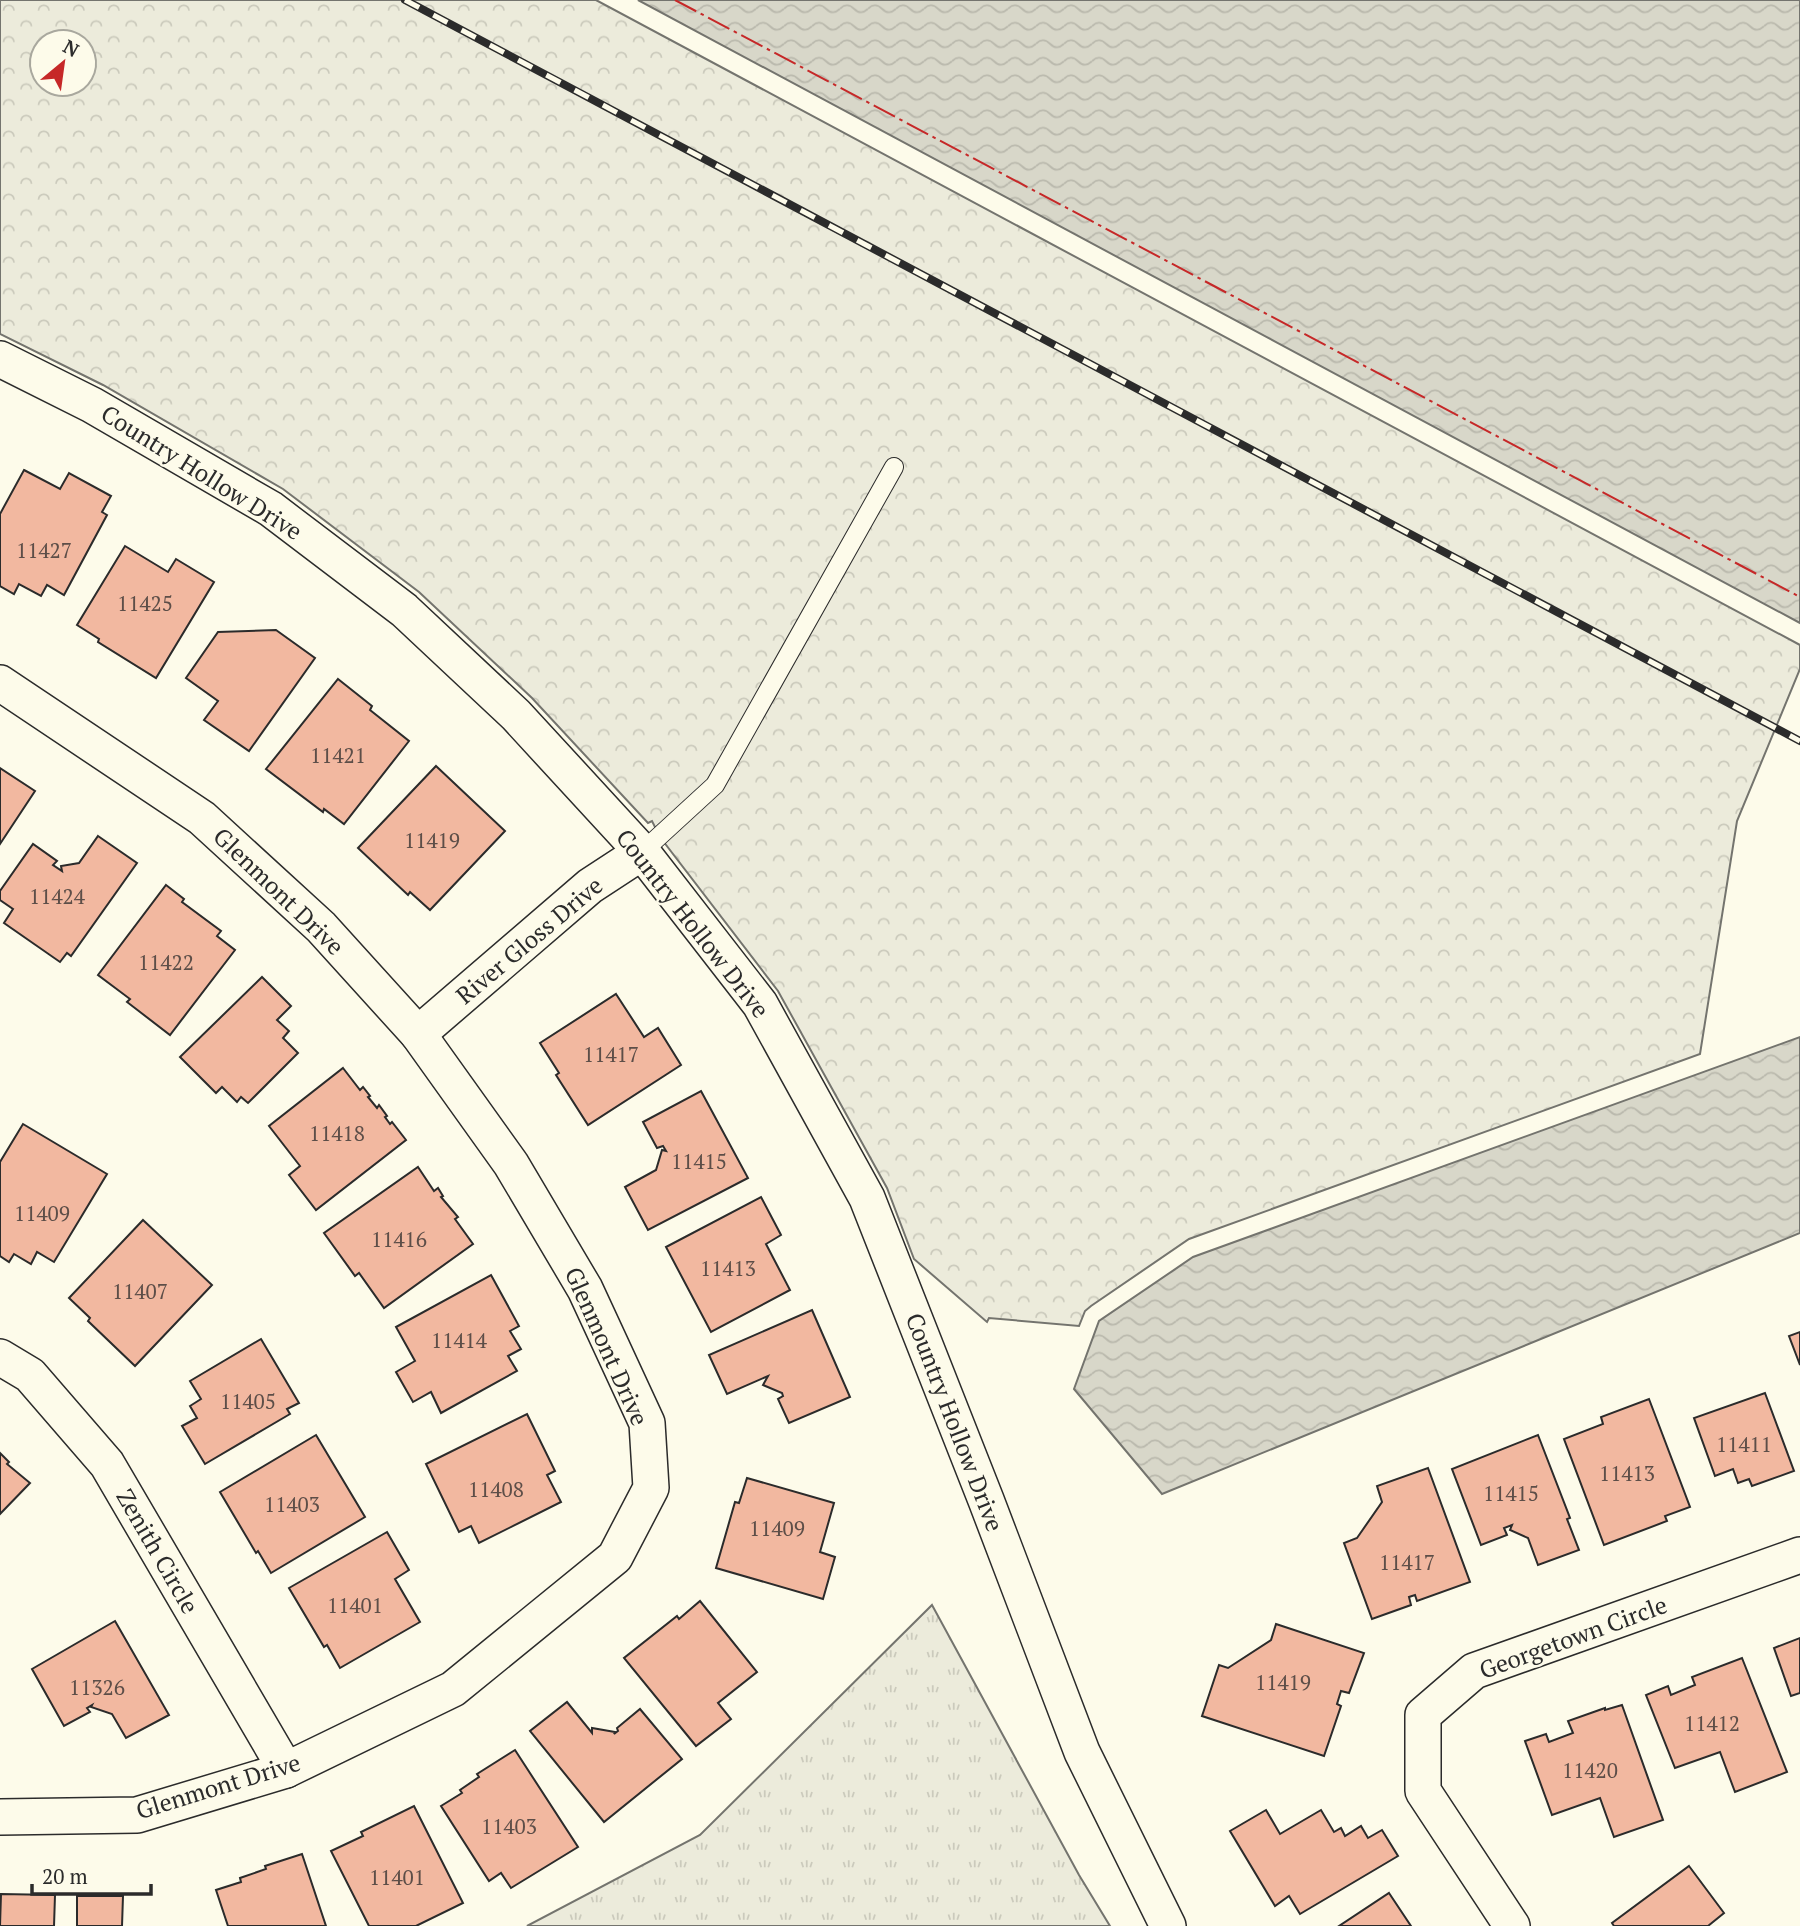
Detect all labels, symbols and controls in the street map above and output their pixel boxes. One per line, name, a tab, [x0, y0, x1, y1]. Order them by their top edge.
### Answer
north arrow	[28, 28, 98, 98]
text: N	[59, 33, 84, 62]
street label: Country Hollow Drive	[95, 397, 309, 547]
house number: 11427	[16, 536, 72, 564]
house number: 11425	[117, 589, 173, 617]
house number: 11421	[310, 741, 366, 769]
street label: Glenmont Drive	[207, 820, 351, 962]
street label: Country Hollow Drive	[609, 822, 777, 1024]
house number: 11419	[404, 826, 460, 854]
street label: River Gloss Drive	[449, 869, 609, 1011]
house number: 11424	[29, 882, 86, 910]
house number: 11422	[138, 948, 194, 976]
house number: 11417	[583, 1040, 639, 1068]
house number: 11418	[309, 1119, 365, 1147]
house number: 11415	[671, 1147, 727, 1175]
house number: 11409	[14, 1199, 70, 1227]
house number: 11416	[371, 1225, 427, 1253]
house number: 11413	[700, 1254, 756, 1282]
street label: Glenmont Drive	[558, 1262, 656, 1430]
house number: 11407	[112, 1277, 168, 1305]
street label: Country Hollow Drive	[899, 1308, 1011, 1536]
house number: 11414	[431, 1326, 488, 1354]
house number: 11405	[220, 1387, 276, 1415]
house number: 11411	[1716, 1430, 1772, 1458]
house number: 11413	[1599, 1459, 1655, 1487]
house number: 11408	[468, 1475, 524, 1503]
house number: 11415	[1483, 1479, 1539, 1507]
street label: Zenith Circle	[109, 1483, 207, 1619]
house number: 11403	[264, 1490, 320, 1518]
house number: 11409	[749, 1514, 805, 1542]
house number: 11417	[1379, 1548, 1435, 1576]
street label: Georgetown Circle	[1475, 1588, 1671, 1686]
house number: 11401	[327, 1591, 383, 1619]
house number: 11419	[1255, 1668, 1311, 1696]
house number: 11326	[69, 1673, 125, 1701]
house number: 11412	[1684, 1709, 1740, 1737]
street label: Glenmont Drive	[132, 1746, 304, 1826]
house number: 11420	[1562, 1756, 1618, 1784]
house number: 11403	[481, 1812, 537, 1840]
scale bar	[32, 1853, 150, 1897]
text: 20 m	[42, 1862, 88, 1890]
house number: 11401	[369, 1863, 425, 1891]

